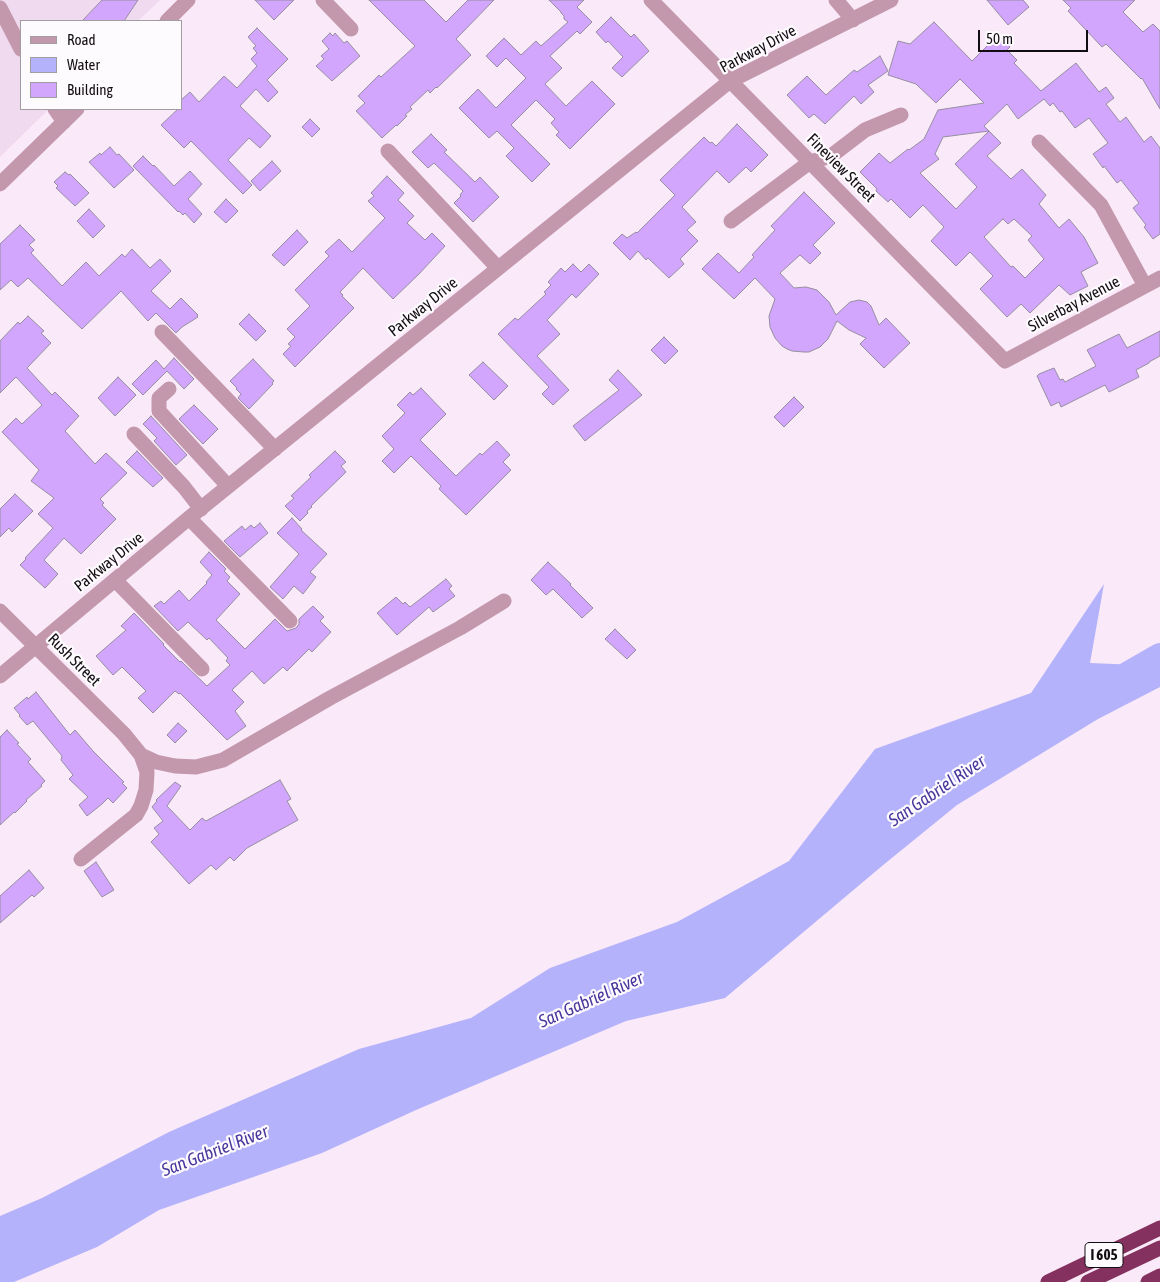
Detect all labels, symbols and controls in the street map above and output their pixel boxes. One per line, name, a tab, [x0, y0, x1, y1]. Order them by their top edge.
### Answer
legend	[20, 20, 182, 110]
scale bar	[980, 20, 1090, 52]
street label: Parkway Drive	[717, 21, 799, 77]
text: 50 m	[986, 30, 1013, 47]
text: Road	[67, 31, 96, 48]
text: Water	[67, 56, 100, 73]
text: Building	[67, 81, 113, 98]
street label: Fineview Street	[803, 130, 879, 206]
street label: Silverbay Avenue	[1025, 272, 1123, 336]
street label: Parkway Drive	[385, 273, 461, 341]
street label: Parkway Drive	[71, 528, 147, 596]
street label: Rush Street	[44, 630, 104, 690]
water label: San Gabriel River	[884, 751, 990, 831]
water label: San Gabriel River	[535, 967, 647, 1033]
water label: San Gabriel River	[159, 1121, 271, 1181]
road number: I 605	[1085, 1242, 1123, 1268]

